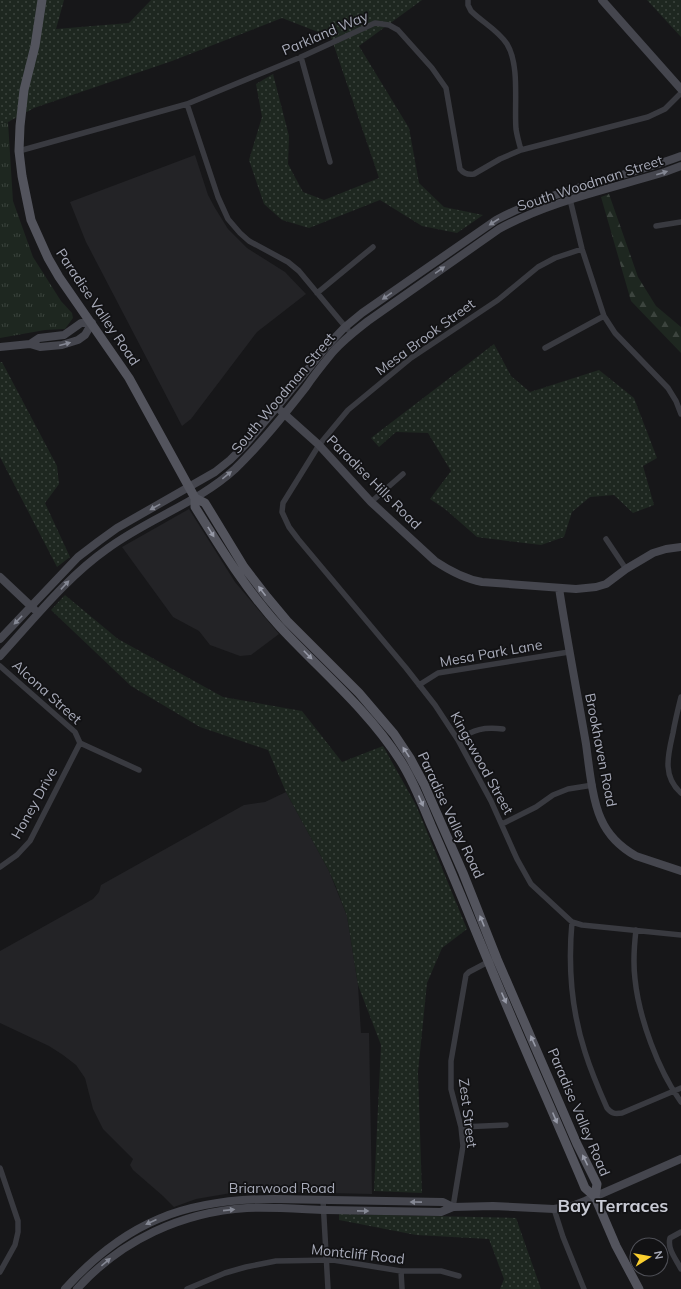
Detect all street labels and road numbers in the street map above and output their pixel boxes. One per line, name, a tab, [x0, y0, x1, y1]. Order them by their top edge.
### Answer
street label: Parkland Way	[279, 7, 371, 59]
street label: South Woodman Street	[515, 151, 665, 215]
street label: Paradise Valley Road	[52, 245, 144, 369]
street label: Mesa Brook Street	[372, 295, 478, 379]
street label: South Woodman Street	[227, 329, 339, 457]
street label: Paradise Hills Road	[323, 431, 425, 533]
street label: Mesa Park Lane	[438, 635, 544, 671]
street label: Alcona Street	[9, 656, 86, 728]
street label: Brookhaven Road	[581, 692, 621, 808]
street label: Kingswood Street	[446, 709, 518, 818]
street label: Paradise Valley Road	[414, 749, 488, 881]
street label: Honey Drive	[7, 764, 61, 842]
street label: Paradise Valley Road	[544, 1045, 614, 1179]
street label: Zest Street	[455, 1077, 481, 1149]
street label: Briarwood Road	[229, 1179, 335, 1197]
street label: Montcliff Road	[310, 1240, 406, 1268]

